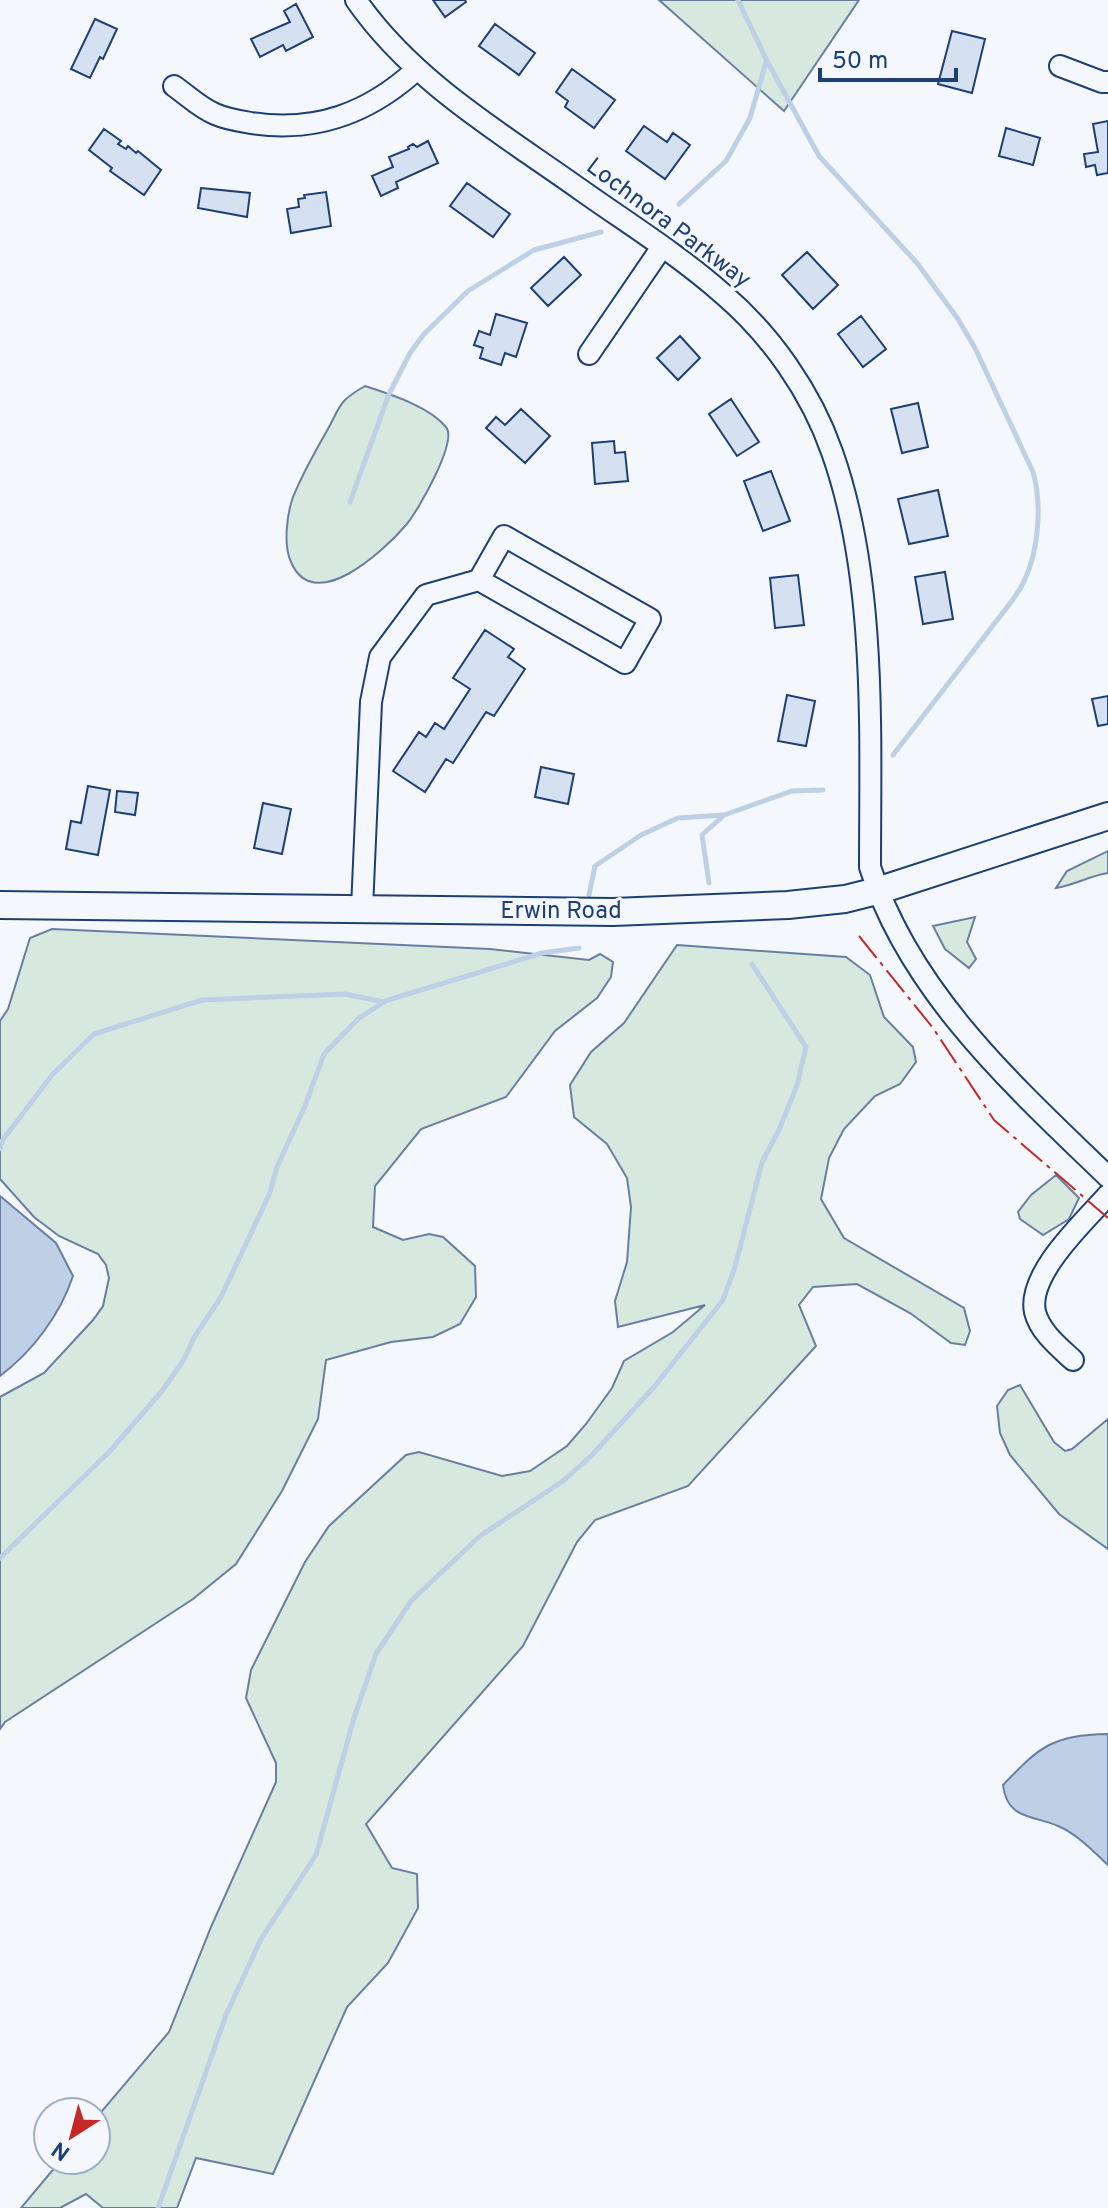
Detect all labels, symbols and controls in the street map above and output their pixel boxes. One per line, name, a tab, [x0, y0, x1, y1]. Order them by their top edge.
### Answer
scale bar	[820, 32, 956, 82]
text: 50 m	[832, 47, 888, 77]
street label: Lochnora Parkway	[580, 152, 756, 296]
street label: Erwin Road	[500, 897, 622, 927]
north arrow	[32, 2096, 112, 2176]
text: N	[47, 2135, 76, 2166]

